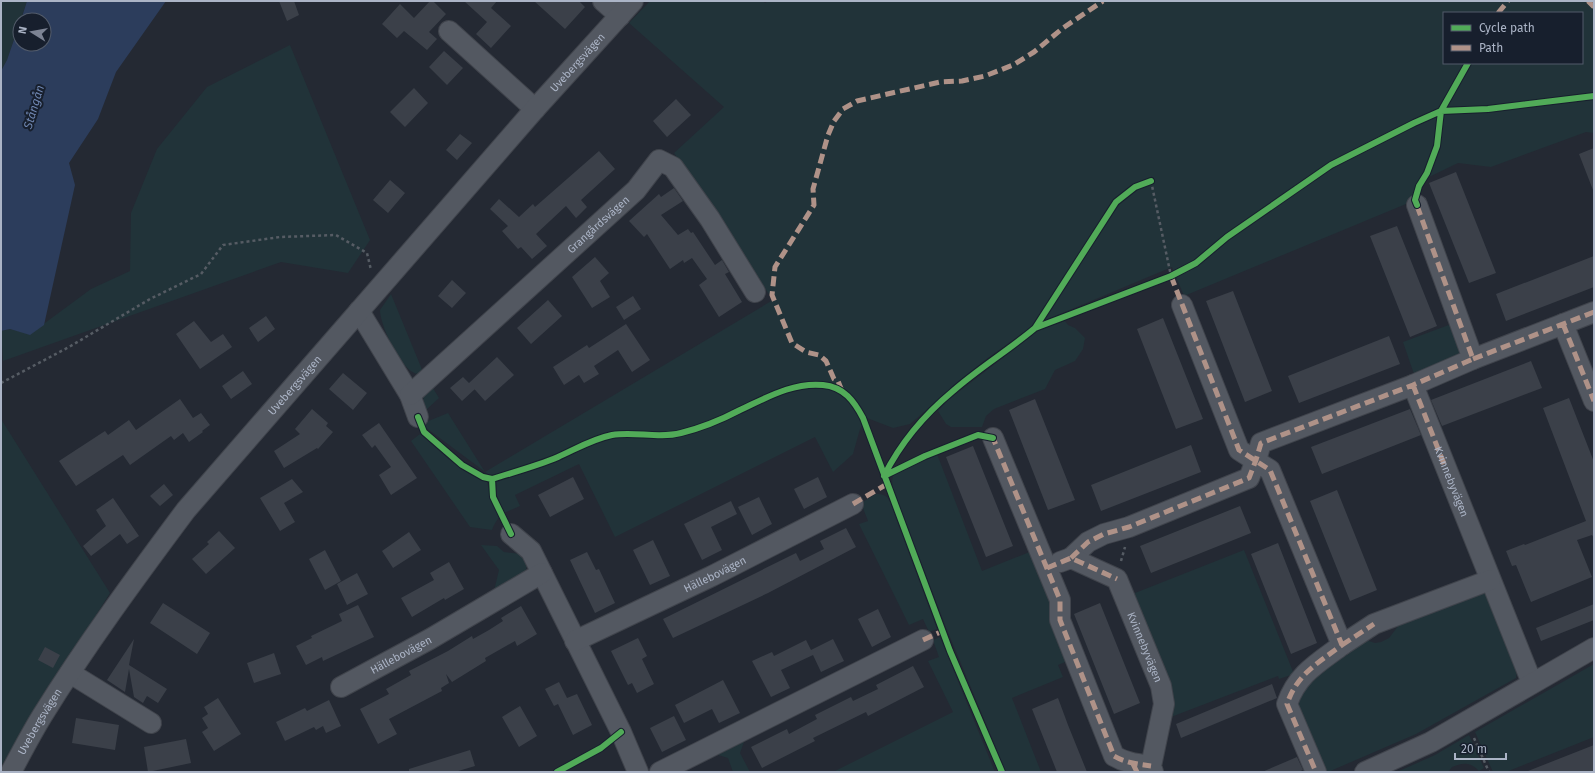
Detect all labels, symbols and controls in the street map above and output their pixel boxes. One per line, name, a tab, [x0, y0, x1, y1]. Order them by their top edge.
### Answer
north arrow	[12, 12, 52, 52]
legend	[1443, 12, 1583, 64]
text: Cycle path	[1479, 21, 1535, 35]
text: N	[16, 25, 30, 35]
street label: Uvebergsvägen	[548, 31, 608, 95]
text: Path	[1479, 41, 1503, 55]
water label: Stångån	[20, 83, 47, 132]
street label: Grangårdsvägen	[565, 193, 632, 256]
street label: Uvebergsvägen	[266, 353, 325, 418]
street label: Kvinnebyvägen	[1431, 445, 1471, 519]
street label: Hällebovägen	[682, 554, 748, 595]
street label: Kvinnebyvägen	[1124, 610, 1165, 684]
street label: Hällebovägen	[368, 633, 434, 677]
street label: Uvebergsvägen	[15, 686, 65, 757]
scale bar	[1455, 735, 1506, 761]
text: 20 m	[1461, 742, 1487, 756]

